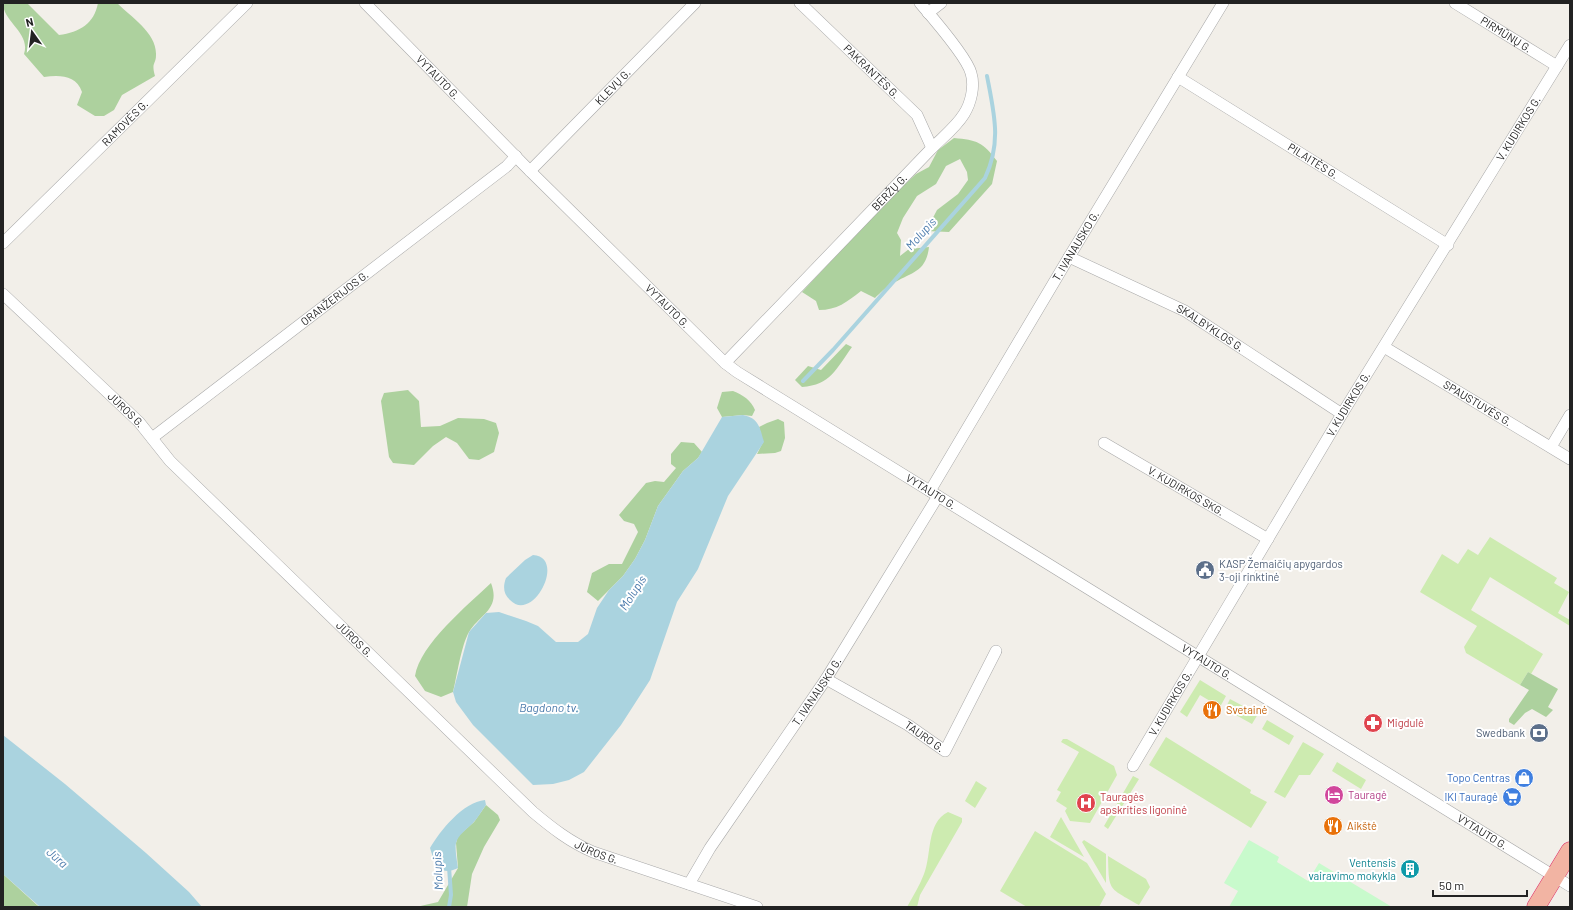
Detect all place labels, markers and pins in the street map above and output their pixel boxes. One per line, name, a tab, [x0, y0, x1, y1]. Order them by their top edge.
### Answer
place label: KASP Žemaičių apygardos 3-oji rinktinė	[1219, 557, 1343, 583]
public building icon: KASP Žemaičių apygardos 3-oji rinktinė	[1194, 559, 1216, 581]
restaurant icon: Svetainė	[1201, 699, 1223, 721]
place label: Svetainė	[1226, 703, 1268, 716]
pharmacy icon: Migdulė	[1362, 712, 1384, 734]
place label: Migdulė	[1387, 716, 1424, 729]
bank icon: Swedbank	[1528, 722, 1550, 744]
place label: Swedbank	[1476, 726, 1525, 739]
shop icon: Topo Centras	[1513, 767, 1535, 789]
place label: Topo Centras	[1447, 771, 1510, 784]
hotel icon: Tauragė	[1323, 784, 1345, 806]
supermarket icon: IKI Tauragė	[1501, 786, 1523, 808]
place label: Tauragė	[1348, 788, 1387, 801]
place label: Tauragės apskrities ligoninė	[1100, 790, 1187, 816]
place label: IKI Tauragė	[1444, 790, 1498, 803]
hospital icon: Tauragės apskrities ligoninė	[1075, 792, 1097, 814]
restaurant icon: Aikštė	[1322, 815, 1344, 837]
place label: Aikštė	[1347, 819, 1377, 832]
place label: Ventensis vairavimo mokykla	[1308, 856, 1396, 882]
building icon: Ventensis vairavimo mokykla	[1399, 858, 1421, 880]

